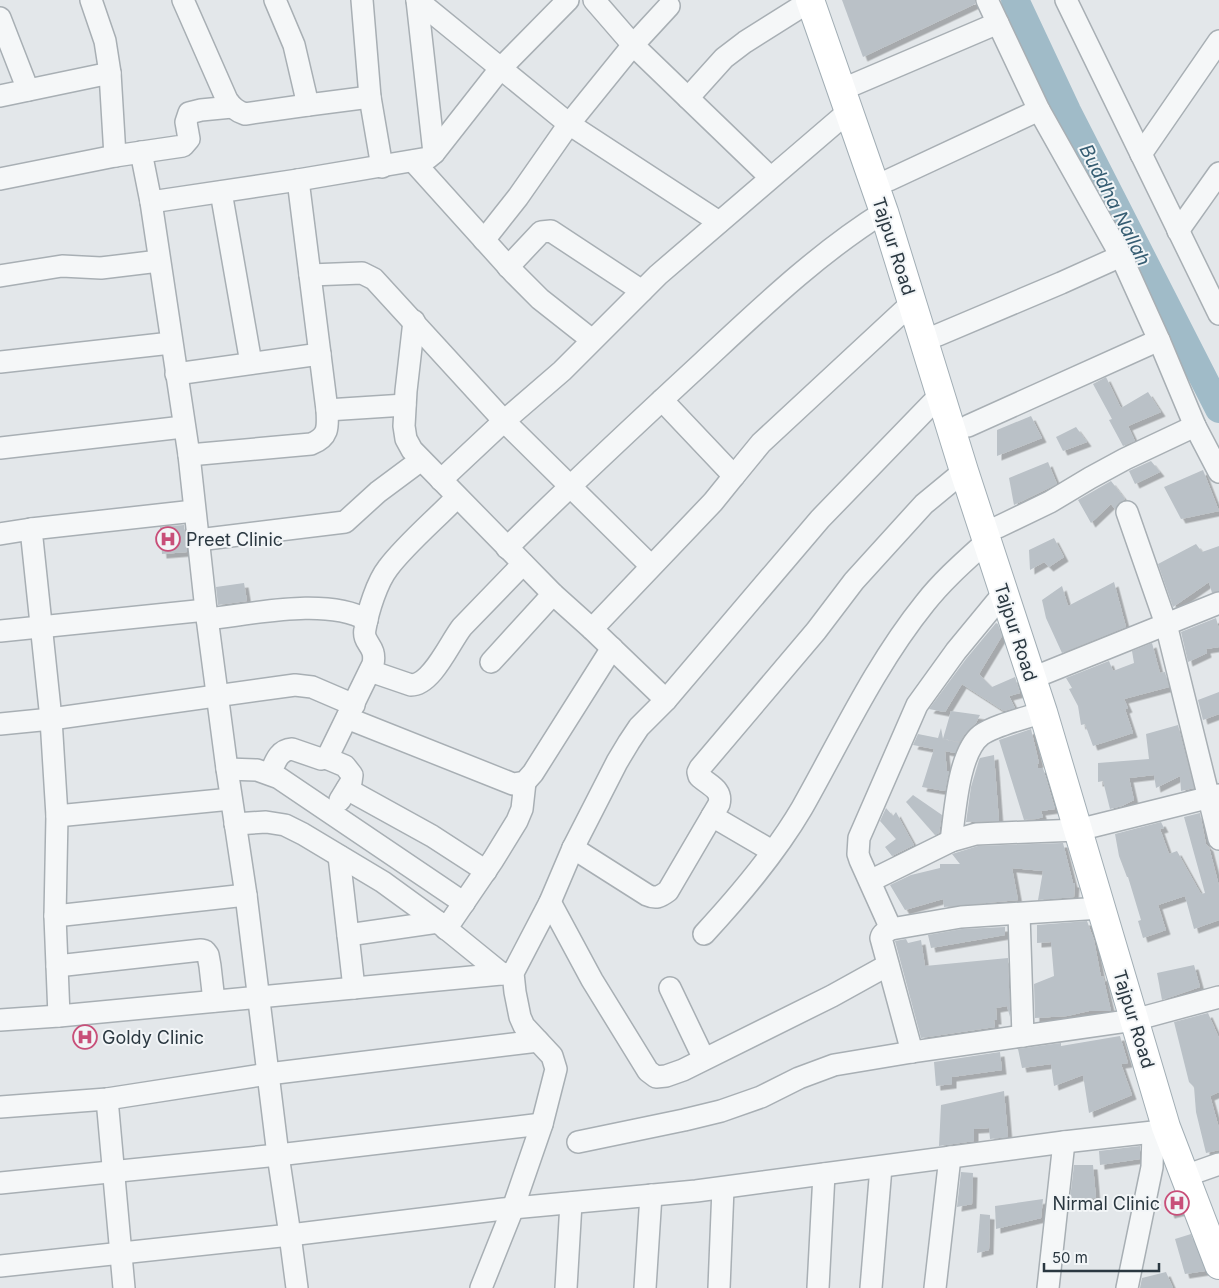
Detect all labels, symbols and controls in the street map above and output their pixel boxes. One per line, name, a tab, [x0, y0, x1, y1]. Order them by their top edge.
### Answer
water label: Buddha Nallah	[1074, 140, 1156, 270]
street label: Tajpur Road	[868, 194, 920, 298]
hospital icon: Preet Clinic	[155, 526, 181, 552]
place label: Preet Clinic	[186, 529, 283, 550]
street label: Tajpur Road	[990, 580, 1042, 684]
street label: Tajpur Road	[1109, 967, 1159, 1071]
hospital icon: Goldy Clinic	[72, 1024, 98, 1050]
place label: Goldy Clinic	[102, 1027, 204, 1048]
hospital icon: Nirmal Clinic	[1164, 1190, 1190, 1216]
place label: Nirmal Clinic	[1053, 1193, 1160, 1214]
scale bar	[1044, 1240, 1159, 1272]
text: 50 m	[1052, 1248, 1088, 1267]

